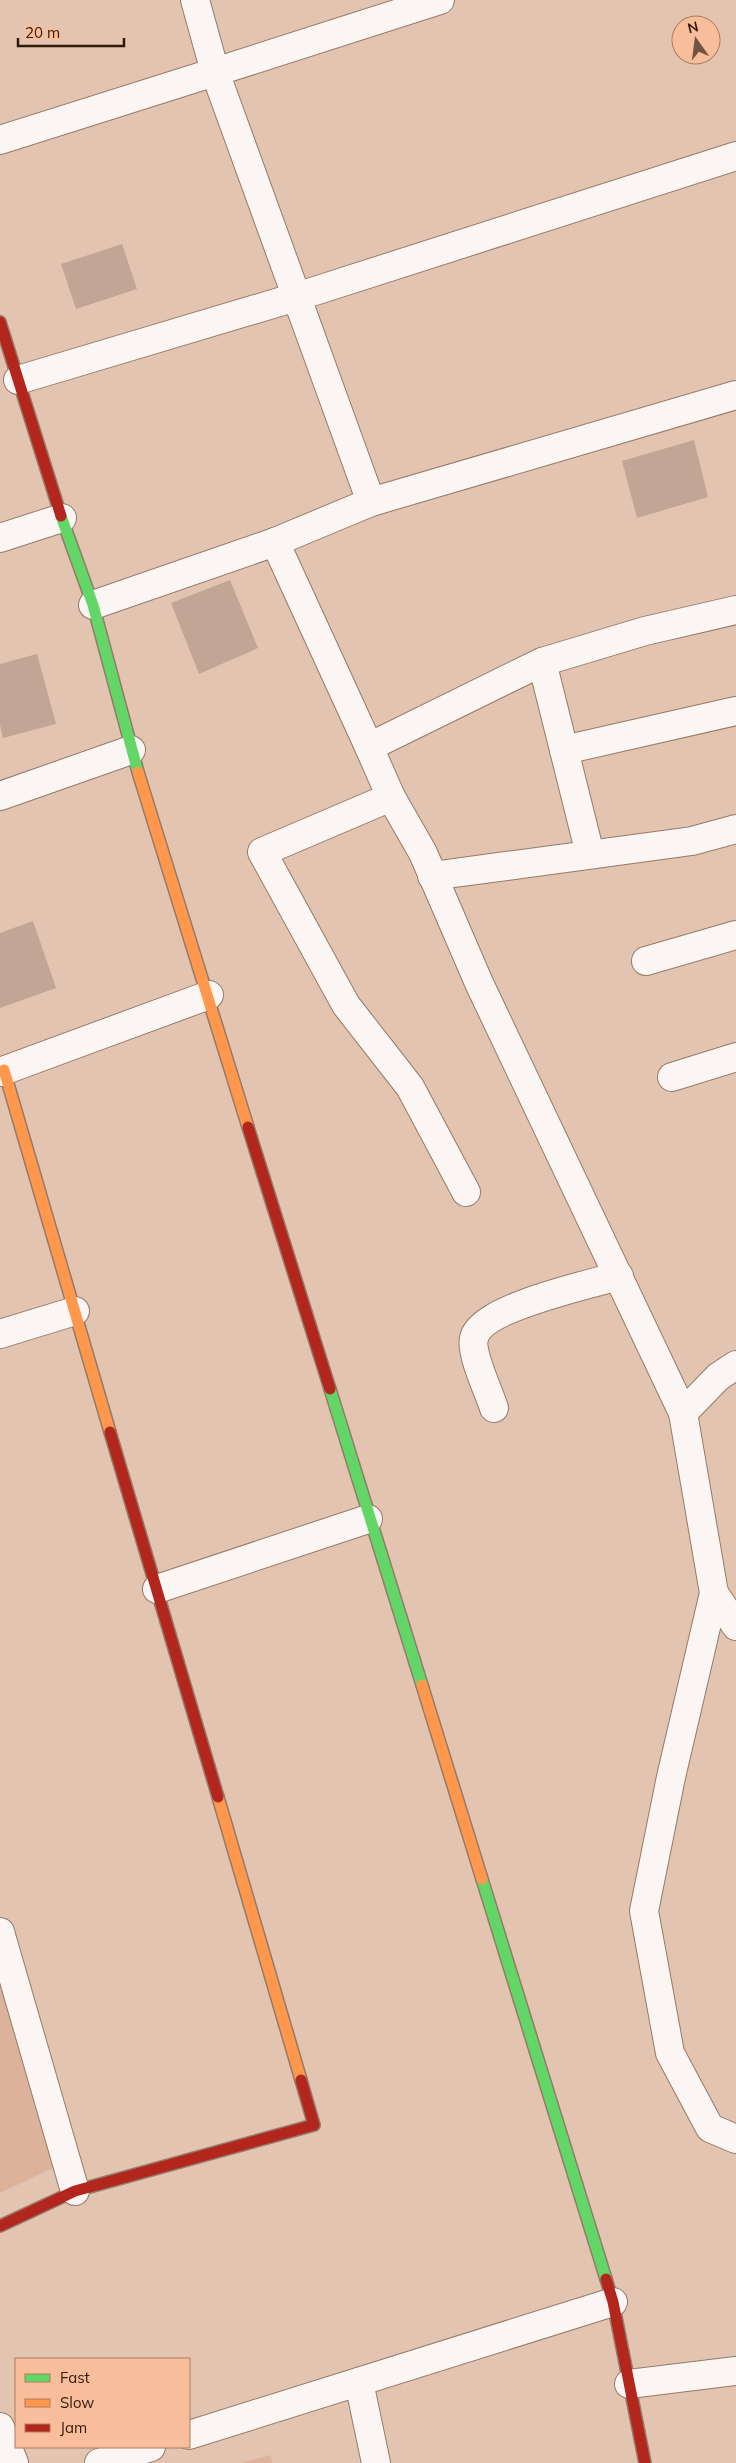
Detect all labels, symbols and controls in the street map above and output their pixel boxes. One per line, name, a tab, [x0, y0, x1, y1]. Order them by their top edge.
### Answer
scale bar	[18, 15, 124, 47]
north arrow	[671, 15, 721, 65]
text: N	[686, 17, 700, 37]
text: 20 m	[25, 23, 60, 42]
legend	[15, 2358, 190, 2448]
text: Fast	[60, 2368, 90, 2387]
text: Slow	[60, 2393, 94, 2412]
text: Jam	[60, 2418, 87, 2437]

